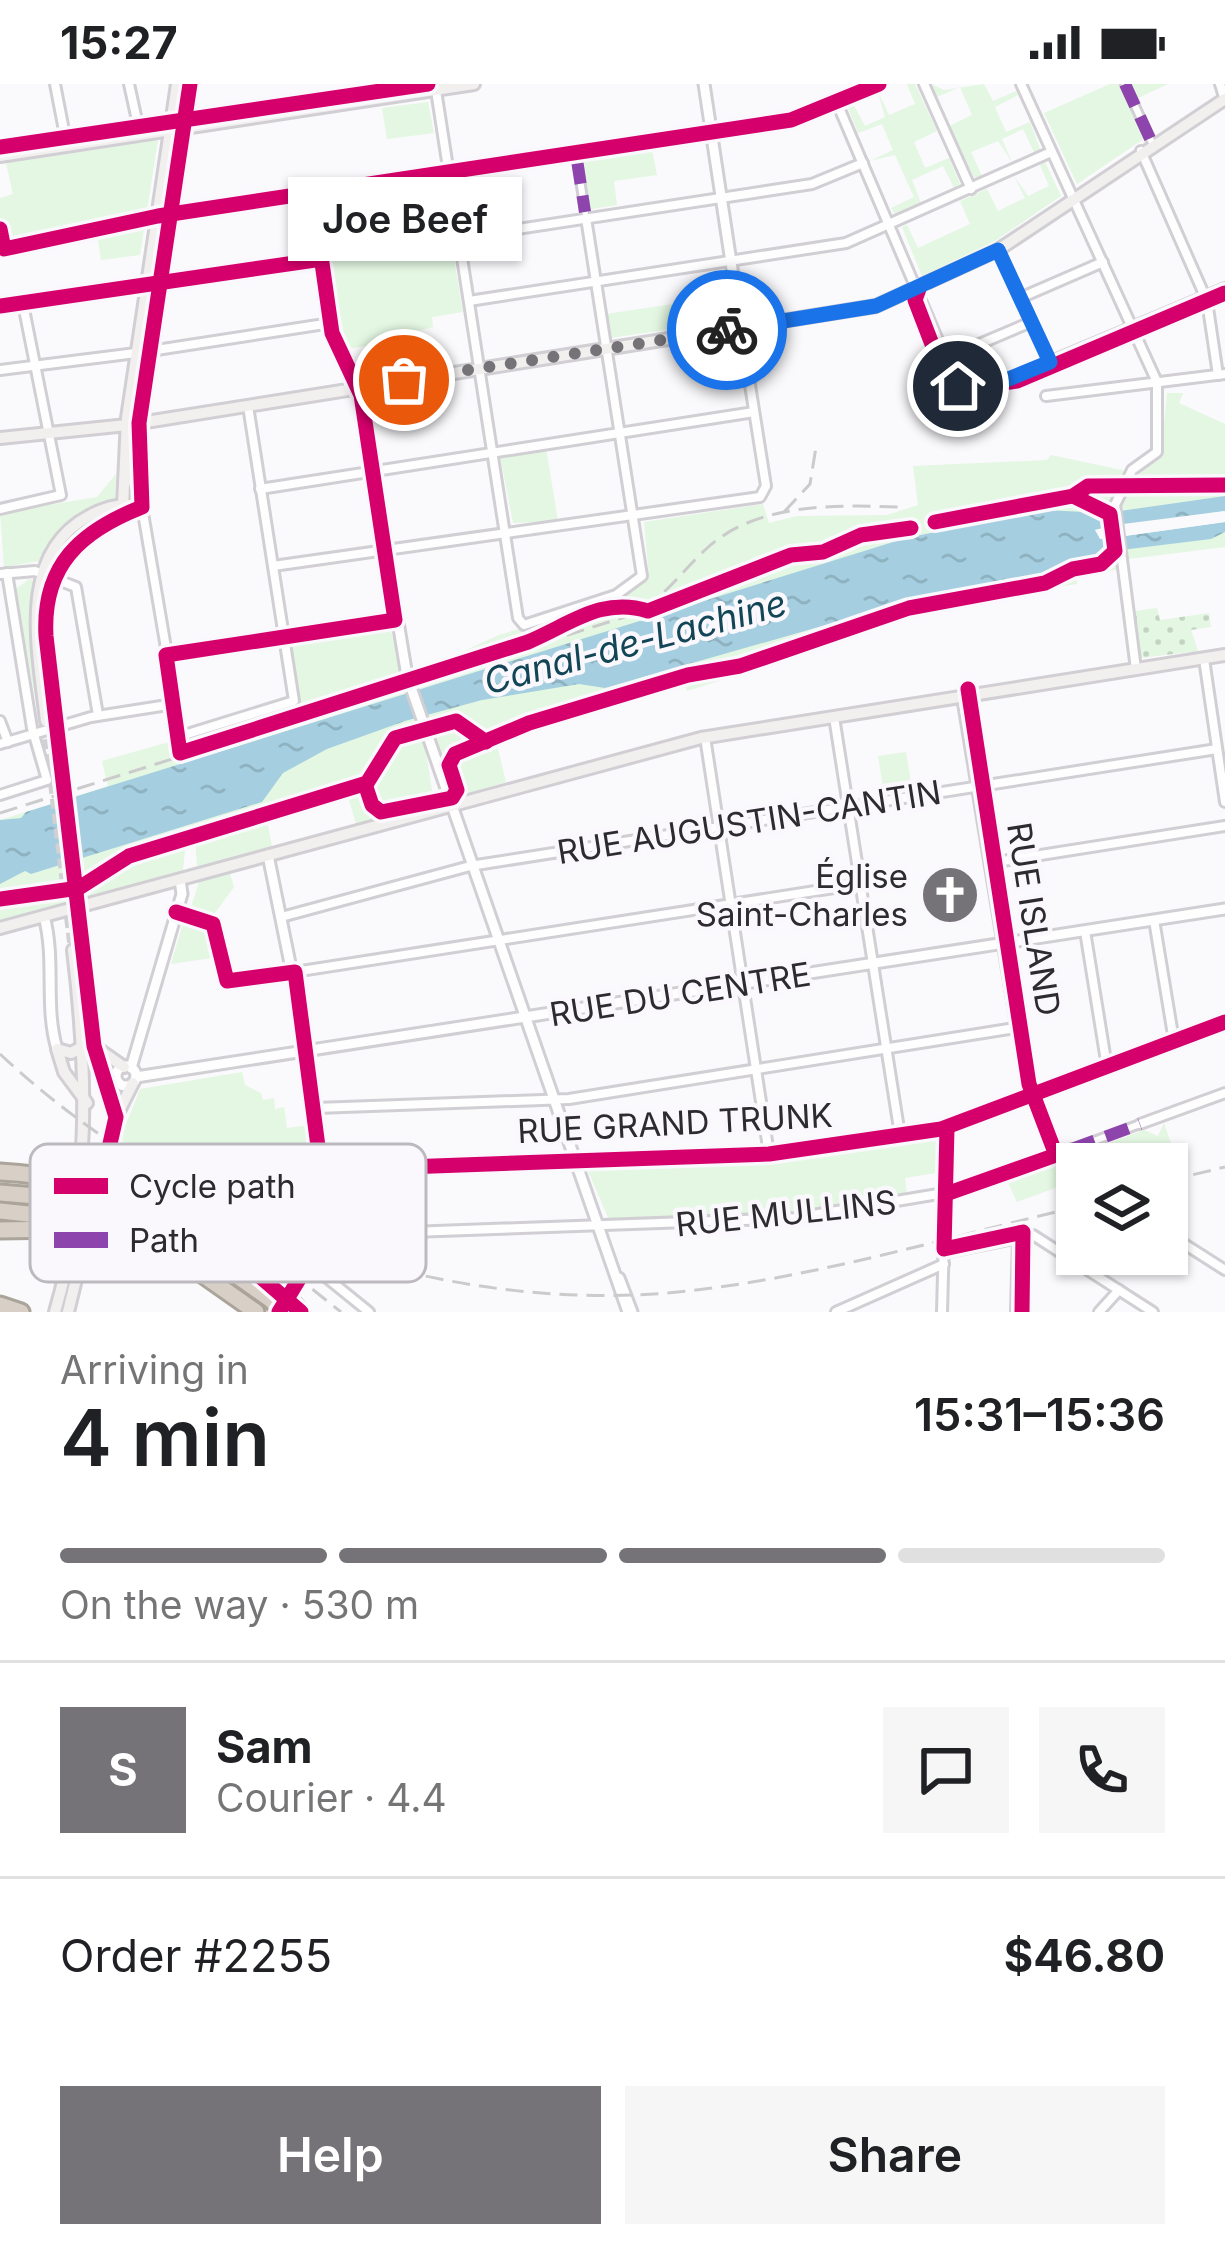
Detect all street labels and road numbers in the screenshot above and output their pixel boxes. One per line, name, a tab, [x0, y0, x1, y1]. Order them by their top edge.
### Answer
street label: RUE AUGUSTIN-CANTIN	[554, 772, 944, 872]
street label: RUE ISLAND	[999, 820, 1069, 1018]
street label: RUE DU CENTRE	[547, 954, 813, 1034]
street label: RUE GRAND TRUNK	[516, 1095, 834, 1151]
street label: RUE MULLINS	[674, 1182, 898, 1244]

